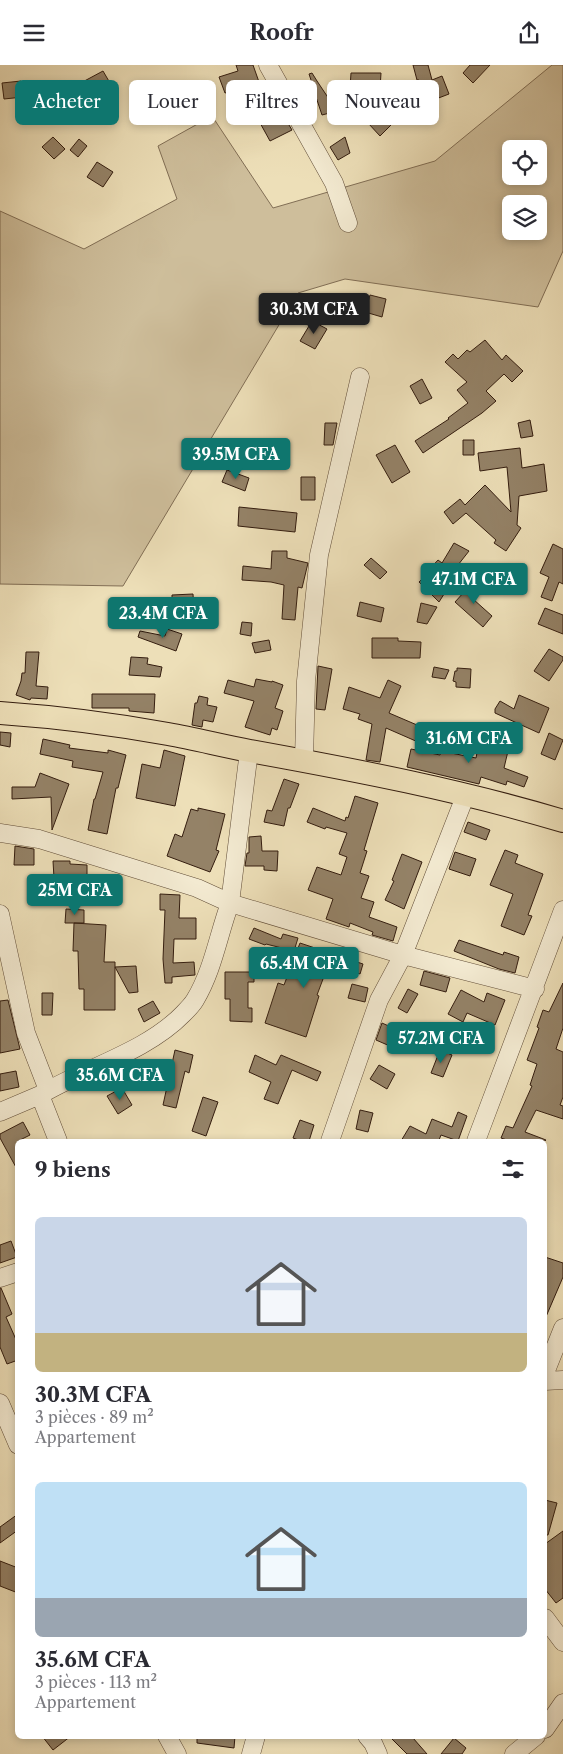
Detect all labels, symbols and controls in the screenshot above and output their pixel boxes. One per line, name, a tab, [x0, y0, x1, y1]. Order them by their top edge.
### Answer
icon: menu	[20, 19, 48, 47]
text: Roofr	[249, 19, 314, 46]
icon: share	[515, 19, 543, 47]
chip: Acheter	[15, 80, 119, 125]
chip: Louer	[129, 80, 216, 125]
chip: Filtres	[226, 80, 317, 125]
chip: Nouveau	[327, 80, 439, 125]
map controls	[502, 140, 547, 240]
button: locate	[502, 140, 547, 185]
button: layers	[502, 195, 547, 240]
pin: 30.3M CFA	[257, 293, 371, 335]
text: 30.3M CFA	[270, 299, 358, 319]
pin: 39.5M CFA	[179, 437, 293, 480]
text: 39.5M CFA	[192, 444, 280, 464]
pin: 47.1M CFA	[417, 563, 531, 605]
text: 47.1M CFA	[432, 569, 516, 589]
pin: 23.4M CFA	[106, 597, 220, 639]
text: 23.4M CFA	[119, 603, 207, 623]
pin: 31.6M CFA	[412, 721, 526, 764]
text: 31.6M CFA	[426, 728, 512, 748]
pin: 25M CFA	[29, 873, 121, 916]
text: 25M CFA	[38, 880, 112, 900]
pin: 65.4M CFA	[247, 947, 361, 989]
text: 65.4M CFA	[260, 953, 348, 973]
pin: 57.2M CFA	[384, 1021, 498, 1064]
text: 57.2M CFA	[398, 1028, 484, 1048]
pin: 35.6M CFA	[63, 1059, 177, 1101]
text: 35.6M CFA	[76, 1065, 164, 1085]
icon: filters	[499, 1155, 527, 1183]
text: 9 biens	[35, 1157, 111, 1182]
icon: home	[236, 1249, 326, 1339]
text: 30.3M CFA	[35, 1382, 151, 1407]
text: 3 pièces · 89 m²	[35, 1407, 154, 1427]
text: Appartement	[35, 1427, 136, 1447]
icon: home	[236, 1514, 326, 1604]
text: 35.6M CFA	[35, 1647, 151, 1672]
text: 3 pièces · 113 m²	[35, 1672, 157, 1692]
text: Appartement	[35, 1692, 136, 1712]

